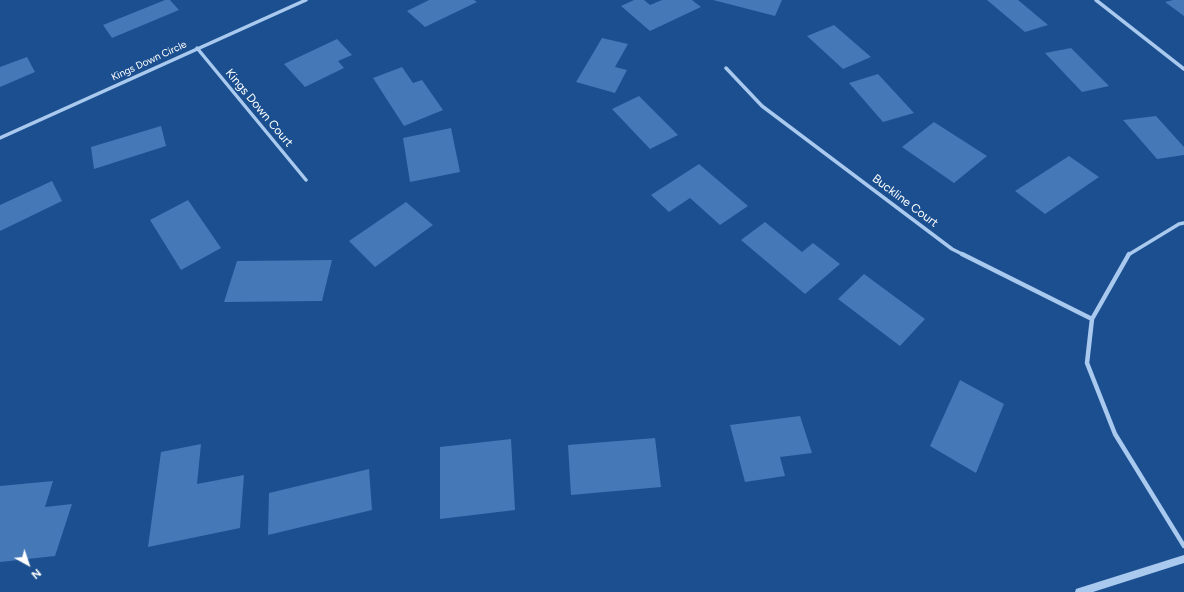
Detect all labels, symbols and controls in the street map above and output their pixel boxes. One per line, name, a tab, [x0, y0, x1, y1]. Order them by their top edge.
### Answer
street label: Kings Down Circle	[110, 38, 188, 84]
street label: Kings Down Court	[222, 66, 296, 150]
street label: Buckline Court	[869, 172, 941, 230]
north arrow	[8, 544, 48, 584]
text: N	[29, 566, 43, 581]

